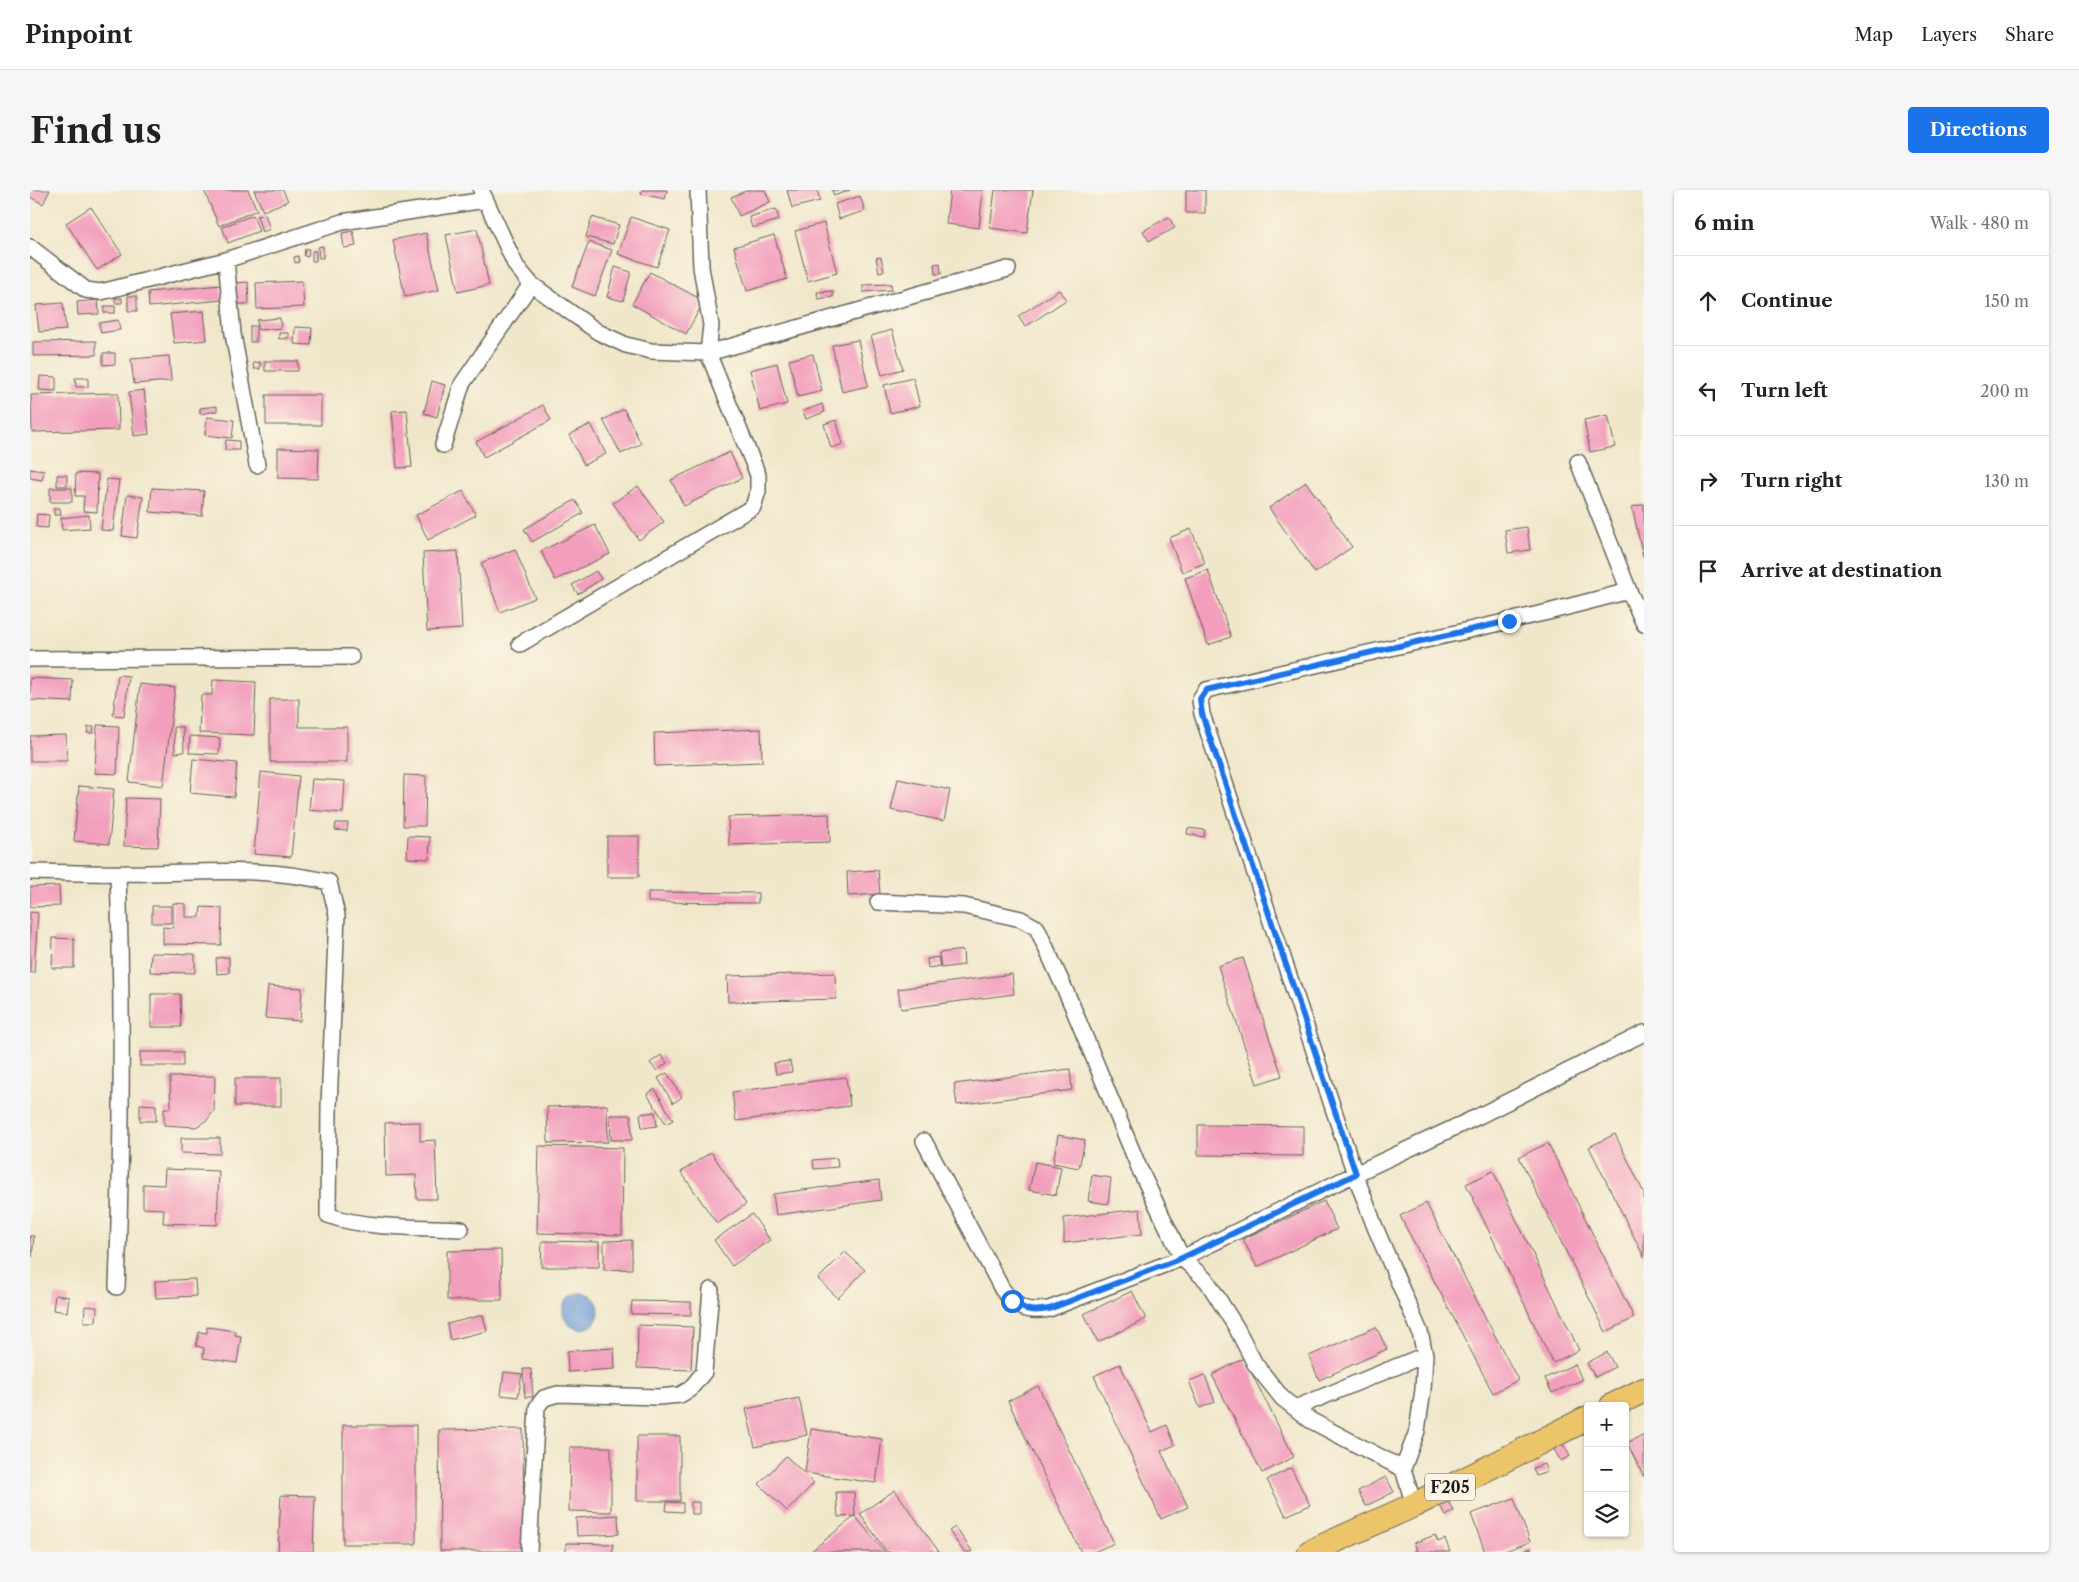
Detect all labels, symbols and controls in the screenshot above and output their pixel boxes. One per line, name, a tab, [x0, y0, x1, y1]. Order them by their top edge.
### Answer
text: Pinpoint	[25, 20, 132, 49]
text: Map	[1855, 24, 1893, 46]
text: Layers	[1921, 24, 1977, 46]
text: Share	[2005, 24, 2054, 46]
button: Directions	[1908, 107, 2049, 153]
text: Find us	[30, 109, 162, 152]
text: 6 min	[1694, 210, 1755, 235]
text: Walk · 480 m	[1930, 213, 2029, 233]
icon: ahead	[1694, 287, 1722, 315]
text: Continue	[1741, 289, 1833, 312]
text: 150 m	[1984, 291, 2029, 311]
icon: left	[1694, 377, 1722, 405]
text: Turn left	[1741, 379, 1828, 402]
text: 200 m	[1980, 381, 2029, 401]
icon: right	[1694, 467, 1722, 495]
text: Turn right	[1741, 469, 1842, 492]
text: 130 m	[1984, 471, 2029, 491]
icon: arrive	[1694, 557, 1722, 585]
text: Arrive at destination	[1741, 559, 1942, 582]
route end	[1498, 610, 1521, 633]
route start	[1001, 1290, 1024, 1313]
map controls	[1584, 1402, 1629, 1537]
button: +	[1584, 1402, 1629, 1447]
button: −	[1584, 1447, 1629, 1492]
road number: F205	[1425, 1474, 1475, 1500]
button: layers	[1584, 1492, 1629, 1537]

